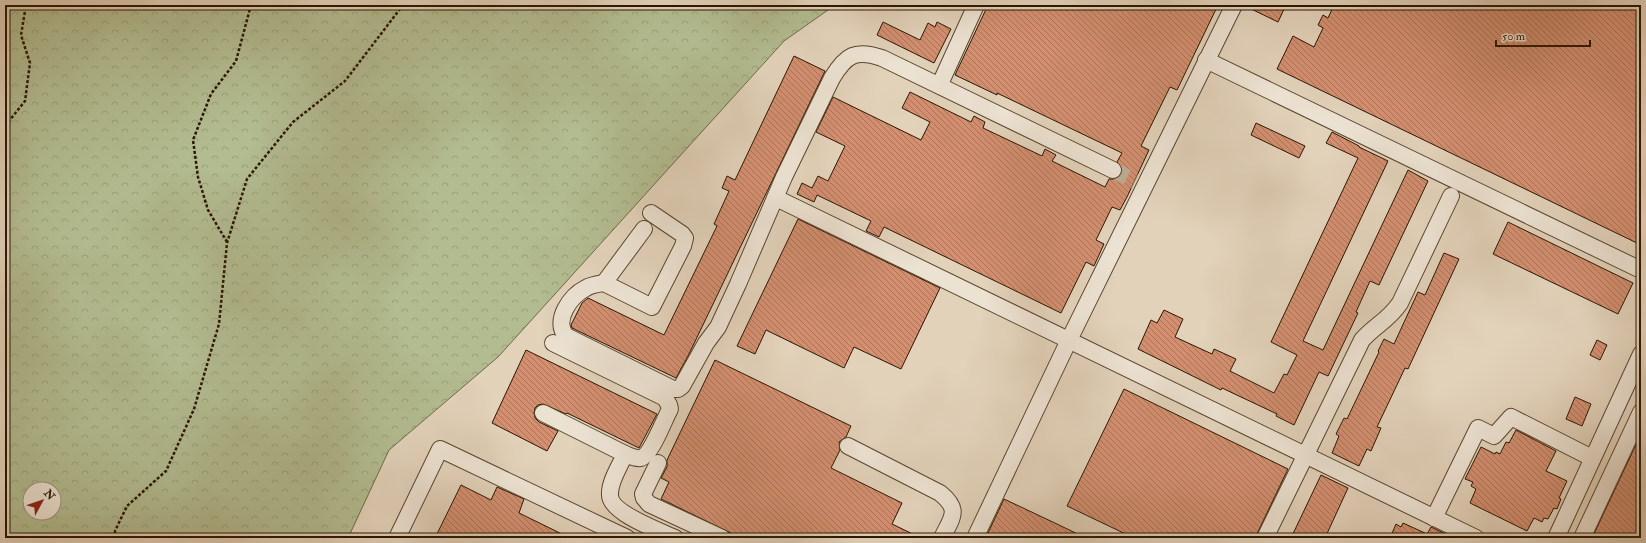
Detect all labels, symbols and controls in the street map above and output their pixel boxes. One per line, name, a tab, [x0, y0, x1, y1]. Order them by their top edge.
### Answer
scale bar	[1496, 22, 1590, 48]
text: 50 m	[1502, 29, 1526, 44]
north arrow	[22, 481, 62, 521]
text: N	[40, 486, 58, 504]

